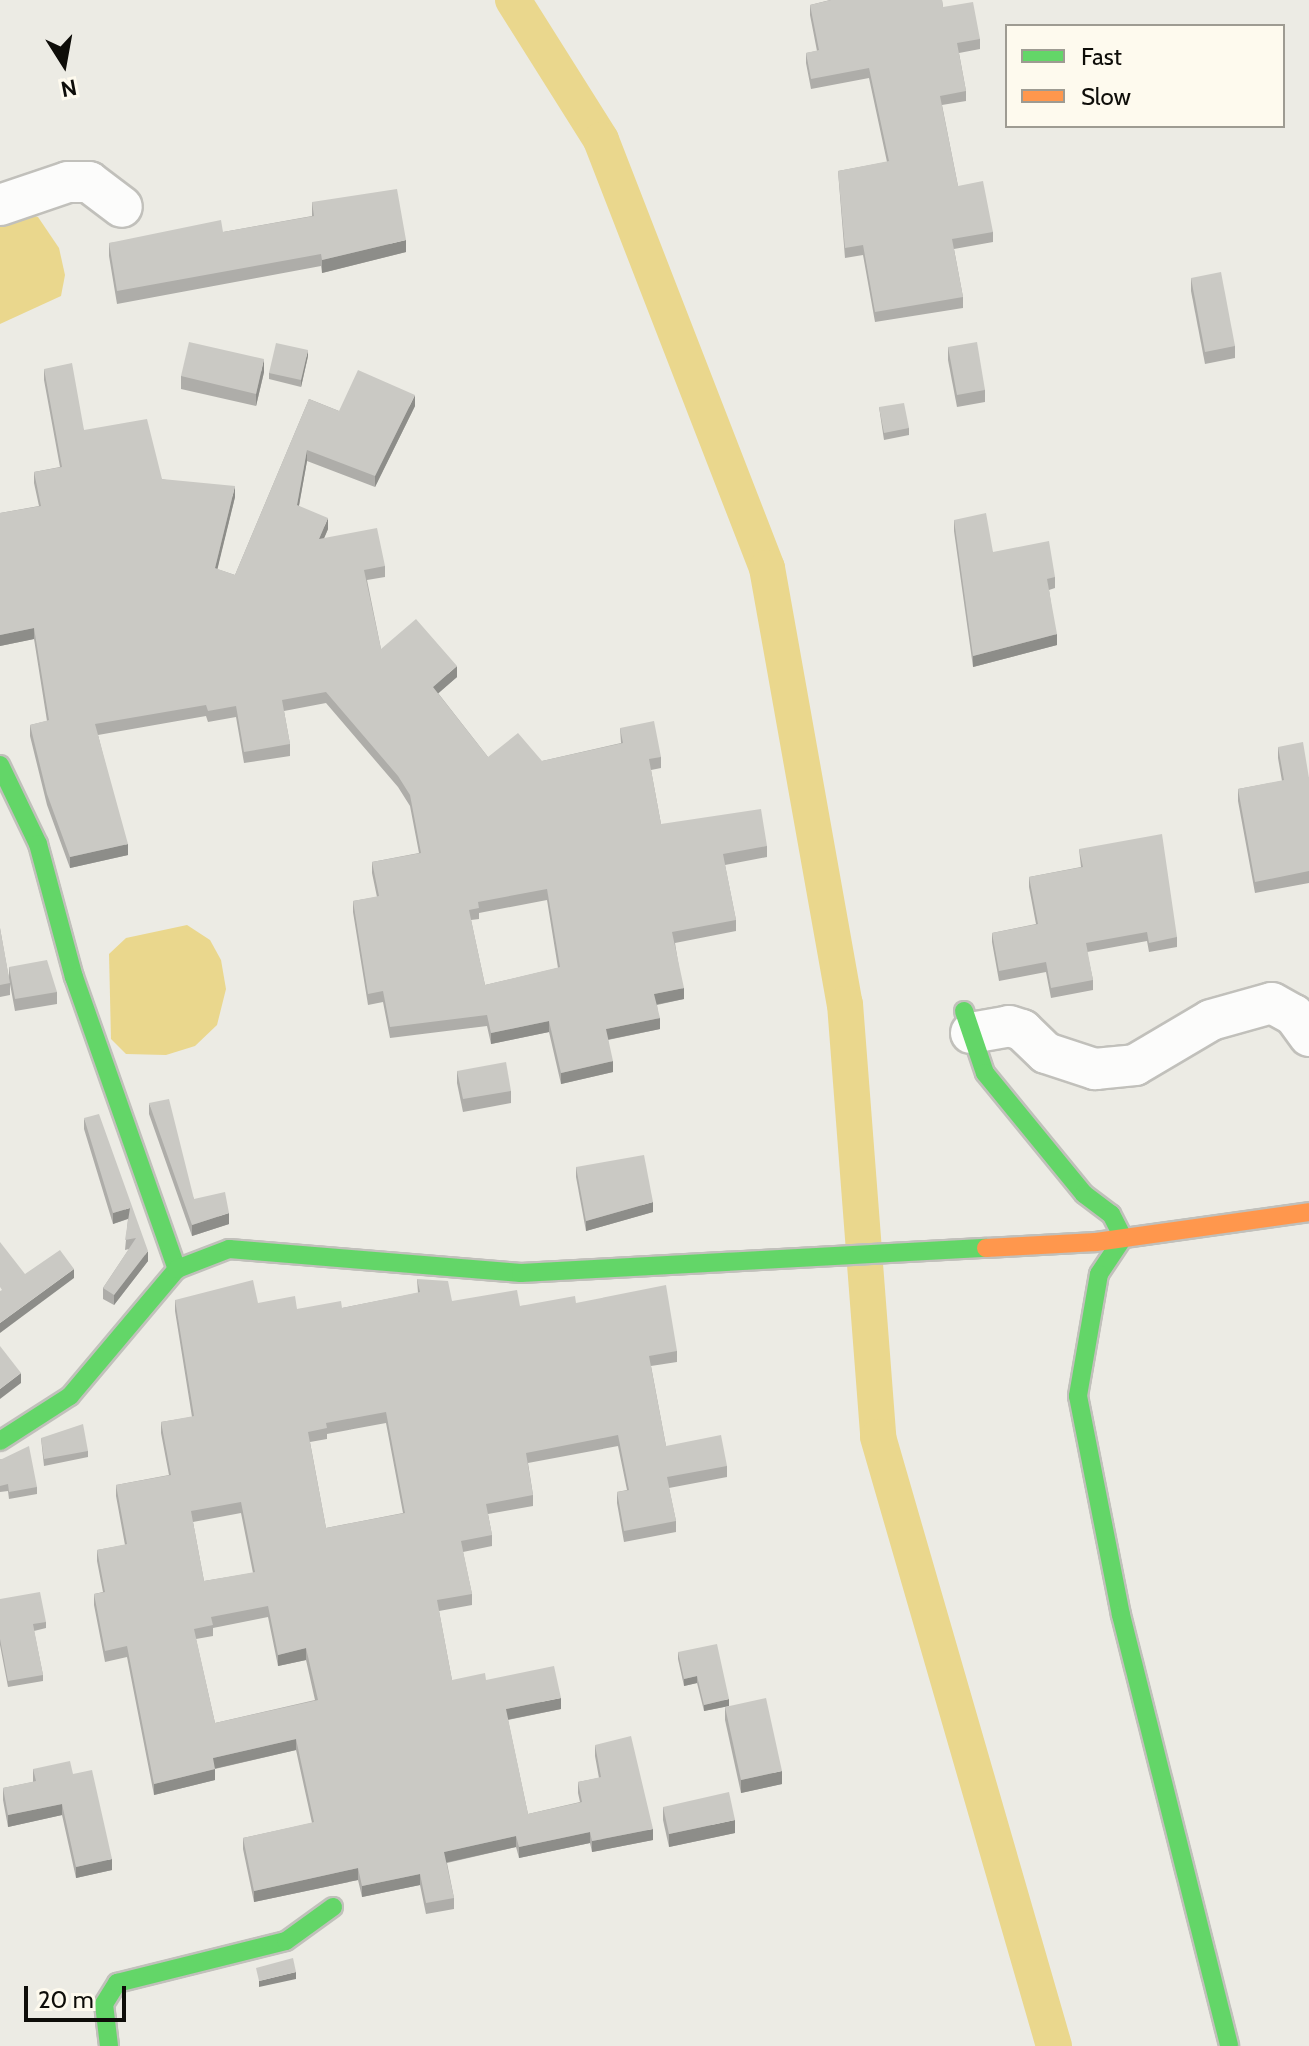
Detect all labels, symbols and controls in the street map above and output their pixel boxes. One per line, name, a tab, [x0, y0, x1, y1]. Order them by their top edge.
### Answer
north arrow	[24, 24, 104, 104]
legend	[1005, 24, 1285, 128]
text: Fast	[1081, 42, 1122, 71]
text: N	[58, 73, 79, 103]
text: Slow	[1081, 82, 1131, 111]
scale bar	[28, 1970, 130, 2020]
text: 20 m	[38, 1985, 94, 2014]

